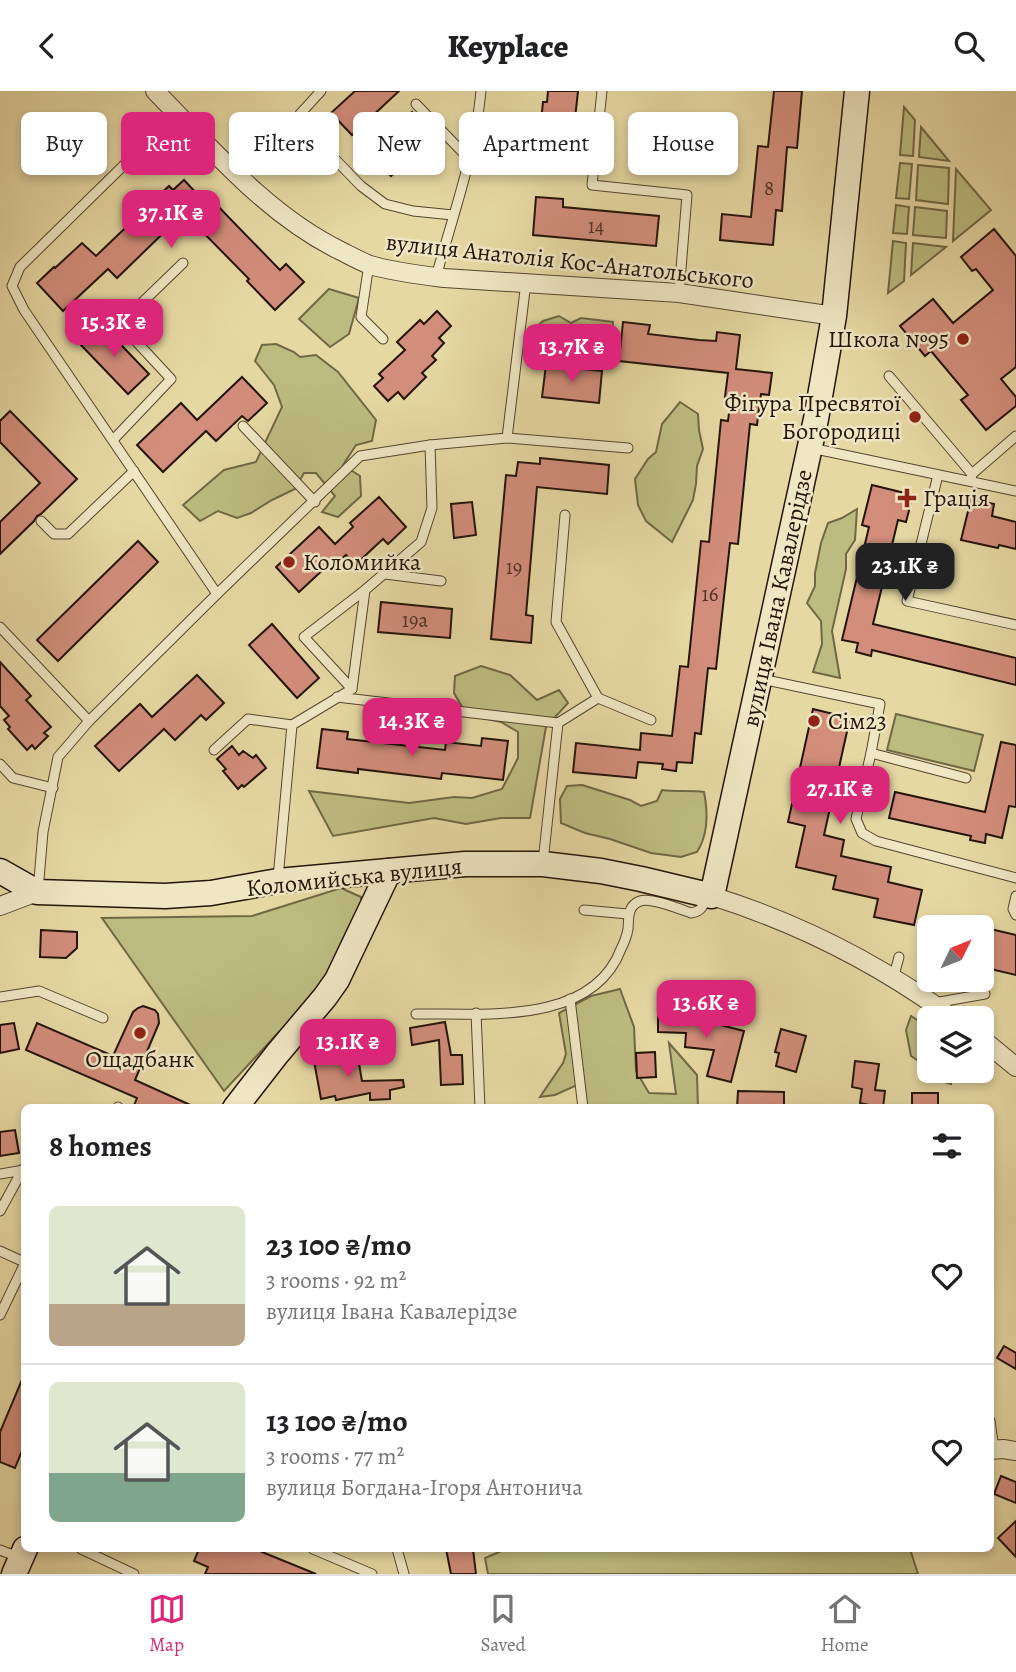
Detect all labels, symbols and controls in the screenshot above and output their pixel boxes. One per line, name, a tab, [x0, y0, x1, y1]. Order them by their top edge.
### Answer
text: Keyplace	[448, 24, 568, 68]
icon: back	[28, 27, 66, 65]
icon: search	[950, 27, 988, 65]
chip: Buy	[21, 112, 107, 175]
chip: Rent	[121, 112, 215, 175]
chip: Filters	[229, 112, 339, 175]
chip: New	[353, 112, 445, 175]
chip: Apartment	[459, 112, 614, 175]
chip: House	[628, 112, 738, 175]
house number: 8	[764, 174, 774, 202]
pin: 37.1K ₴	[106, 191, 236, 250]
text: 37.1K ₴	[138, 197, 204, 228]
house number: 14	[588, 212, 604, 240]
street label: вулиця Анатолія Кос-Анатольського	[384, 226, 756, 296]
pin: 15.3K ₴	[49, 299, 179, 359]
text: 15.3K ₴	[81, 306, 147, 337]
place label: Школа №95	[828, 323, 949, 355]
pin: 13.7K ₴	[507, 324, 637, 384]
text: 13.7K ₴	[539, 331, 605, 362]
marker: Школа №95	[955, 331, 971, 347]
place label: Фігура Пресвятої Богородиці	[724, 387, 901, 447]
marker: Фігура Пресвятої Богородиці	[907, 409, 923, 425]
street label: вулиця Івана Кавалерідзе	[734, 466, 820, 730]
place label: Грація	[923, 482, 989, 514]
marker: Грація	[897, 488, 917, 508]
pin: 23.1K ₴	[840, 543, 970, 603]
place label: Коломийка	[303, 546, 421, 578]
text: 23.1K ₴	[871, 550, 939, 581]
house number: 19	[506, 553, 522, 581]
marker: Коломийка	[281, 554, 297, 570]
house number: 16	[702, 580, 719, 608]
house number: 19а	[402, 606, 429, 634]
pin: 14.3K ₴	[347, 699, 477, 758]
text: 14.3K ₴	[379, 705, 445, 736]
place label: Сім23	[828, 705, 887, 737]
marker: Сім23	[806, 713, 822, 729]
pin: 27.1K ₴	[775, 767, 905, 826]
text: 27.1K ₴	[807, 773, 873, 804]
street label: Коломийська вулиця	[244, 850, 464, 904]
north arrow	[917, 915, 994, 992]
map controls	[917, 915, 994, 1083]
pin: 13.6K ₴	[641, 981, 771, 1040]
text: 13.6K ₴	[673, 987, 739, 1018]
button: layers	[917, 1006, 994, 1083]
pin: 13.1K ₴	[283, 1019, 413, 1079]
marker: Ощадбанк	[132, 1025, 148, 1041]
text: 13.1K ₴	[316, 1026, 380, 1057]
place label: Ощадбанк	[85, 1043, 195, 1075]
text: 8 homes	[49, 1126, 152, 1166]
icon: filters	[928, 1127, 966, 1165]
text: 23 100 ₴/mo	[266, 1225, 411, 1265]
icon: home	[105, 1234, 189, 1318]
icon: heart	[928, 1257, 966, 1295]
text: 3 rooms · 92 m²	[266, 1265, 406, 1296]
text: вулиця Івана Кавалерідзе	[266, 1296, 518, 1327]
text: 13 100 ₴/mo	[266, 1401, 408, 1441]
icon: home	[105, 1410, 189, 1494]
icon: heart	[928, 1433, 966, 1471]
text: 3 rooms · 77 m²	[266, 1441, 404, 1472]
text: вулиця Богдана-Ігоря Антонича	[266, 1472, 583, 1503]
tab: Map	[148, 1590, 186, 1658]
tab: Saved	[481, 1590, 526, 1658]
tab: Home	[821, 1590, 868, 1658]

